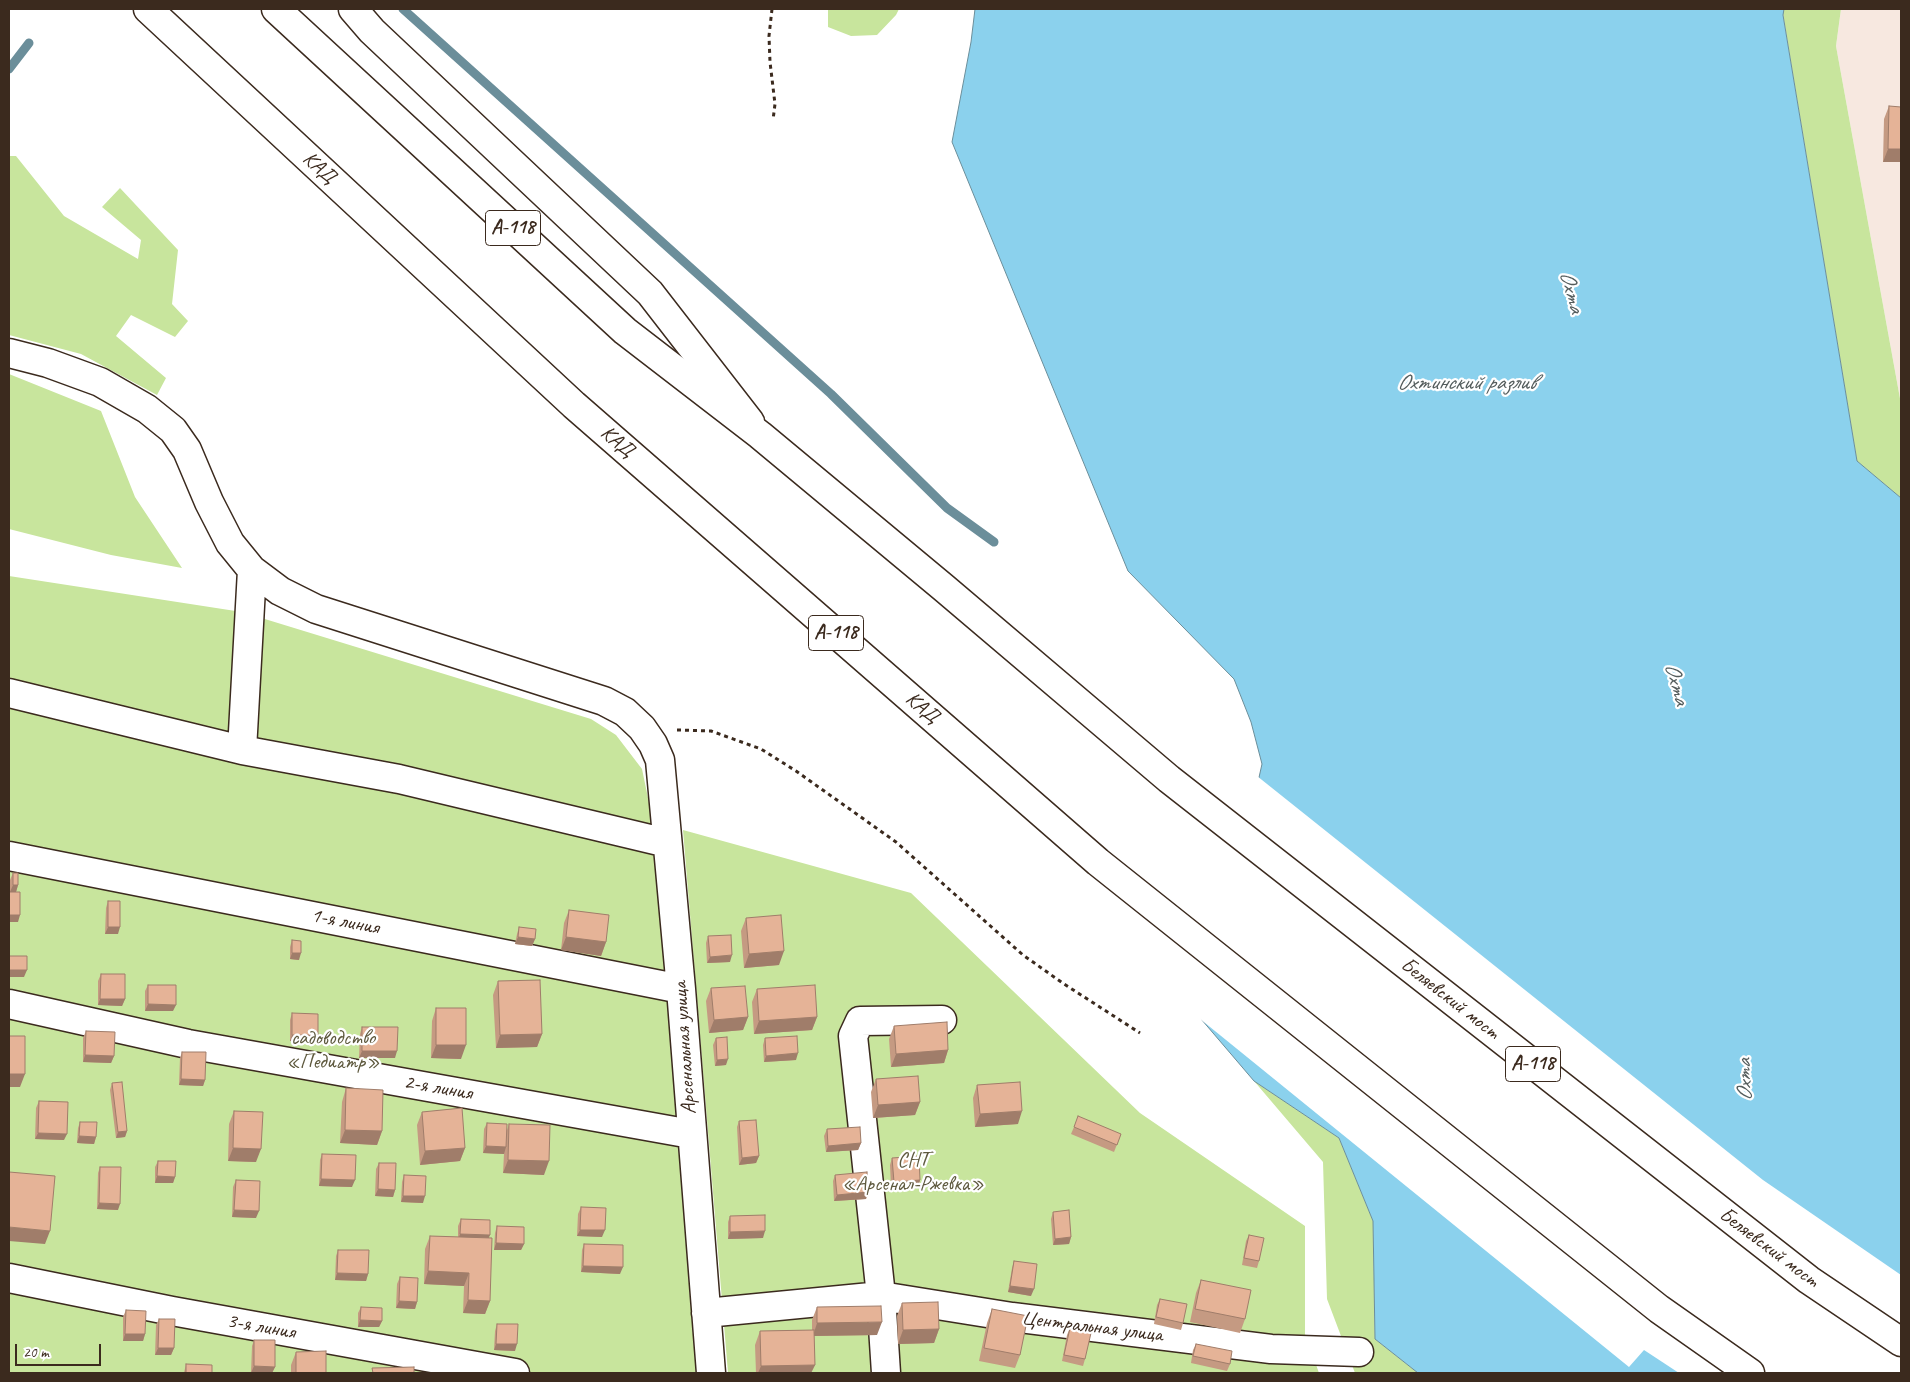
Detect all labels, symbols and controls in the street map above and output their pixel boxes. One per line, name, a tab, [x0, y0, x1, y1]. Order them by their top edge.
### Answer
street label: КАД	[297, 146, 341, 190]
road number: А-118	[486, 210, 540, 246]
water label: Охта	[1553, 268, 1589, 316]
water label: Охтинский разлив	[1397, 370, 1535, 396]
street label: КАД	[595, 421, 639, 463]
road number: А-118	[808, 616, 864, 650]
water label: Охта	[1658, 660, 1694, 708]
street label: КАД	[900, 687, 944, 729]
street label: 1-я линия	[309, 903, 381, 941]
street label: Беляевский мост	[1395, 952, 1505, 1046]
street label: Арсенальная улица	[668, 981, 702, 1115]
park label: садоводство «Педиатр»	[286, 1025, 380, 1075]
road number: А-118	[1506, 1046, 1560, 1082]
water label: Охта	[1731, 1059, 1759, 1101]
street label: 2-я линия	[402, 1070, 474, 1106]
park label: СНТ «Арсенал-Ржевка»	[842, 1147, 984, 1197]
street label: Беляевский мост	[1714, 1202, 1824, 1294]
street label: Центральная улица	[1020, 1306, 1164, 1348]
street label: 3-я линия	[225, 1309, 297, 1345]
scale bar	[18, 1334, 104, 1366]
text: 20 m	[23, 1343, 49, 1362]

